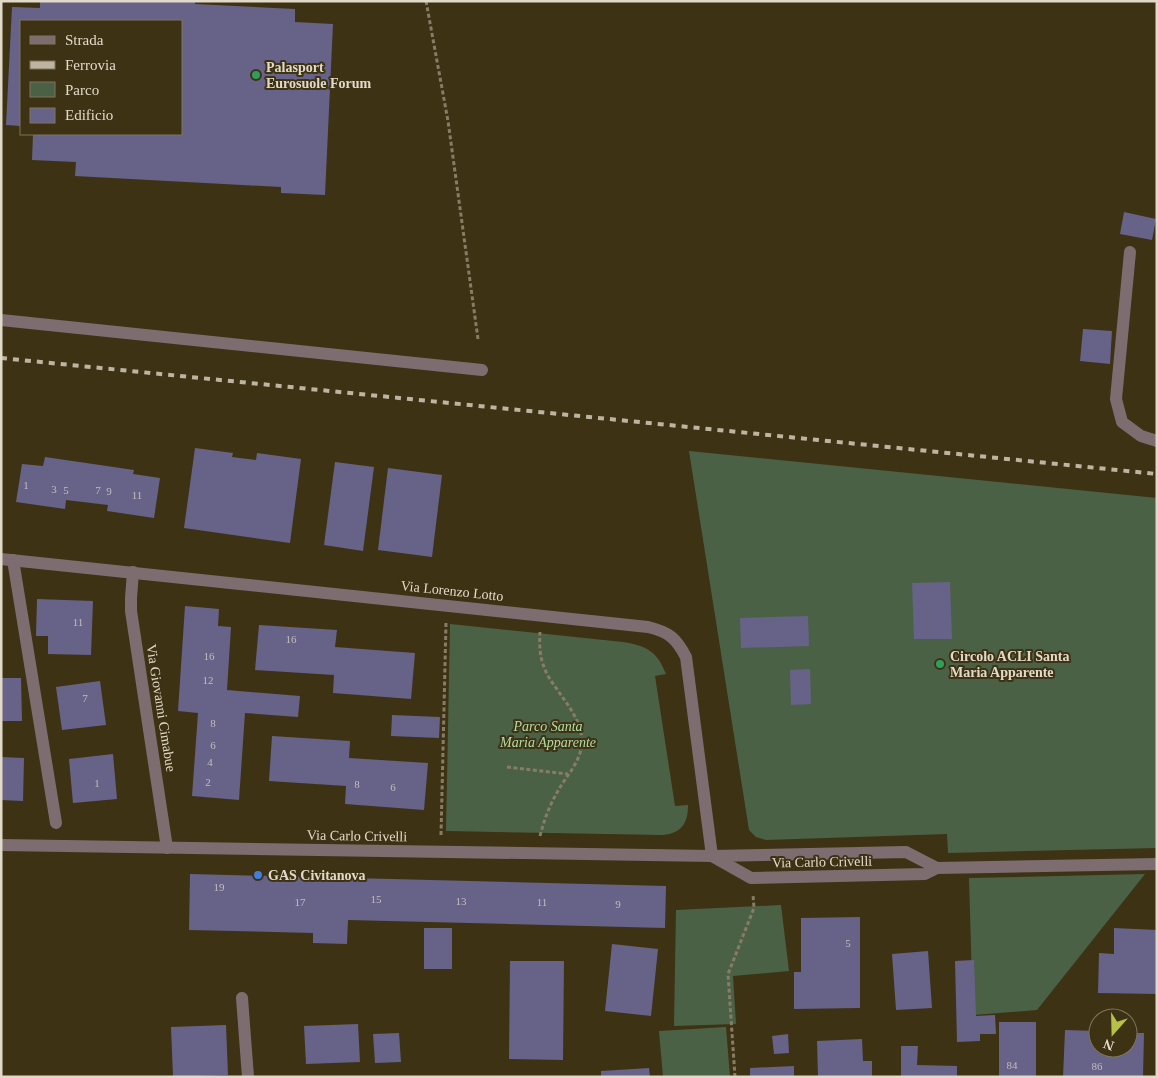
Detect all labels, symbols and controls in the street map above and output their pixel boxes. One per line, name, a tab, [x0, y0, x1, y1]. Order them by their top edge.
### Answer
legend	[20, 20, 182, 135]
text: Strada	[65, 32, 104, 48]
text: Ferrovia	[65, 57, 116, 73]
place label: Palasport Eurosuole Forum	[266, 60, 371, 91]
marker: Palasport Eurosuole Forum	[250, 69, 262, 81]
text: Parco	[65, 82, 99, 98]
text: Edificio	[65, 107, 113, 123]
house number: 1	[23, 479, 29, 491]
house number: 3	[51, 483, 57, 495]
house number: 5	[63, 484, 69, 496]
house number: 7	[95, 484, 101, 496]
house number: 9	[106, 485, 112, 497]
house number: 11	[132, 489, 142, 501]
street label: Via Lorenzo Lotto	[400, 578, 504, 604]
house number: 11	[73, 616, 83, 628]
house number: 16	[286, 633, 297, 645]
street label: Via Giovanni Cimabue	[143, 643, 179, 773]
place label: Circolo ACLI Santa Maria Apparente	[950, 649, 1070, 680]
house number: 16	[204, 650, 215, 662]
marker: Circolo ACLI Santa Maria Apparente	[934, 658, 946, 670]
house number: 12	[203, 674, 214, 686]
house number: 7	[82, 692, 88, 704]
house number: 8	[210, 717, 216, 729]
park label: Parco Santa Maria Apparente	[499, 719, 596, 750]
house number: 6	[210, 739, 216, 751]
house number: 4	[207, 756, 213, 768]
house number: 2	[205, 776, 211, 788]
house number: 1	[94, 777, 100, 789]
house number: 8	[354, 778, 360, 790]
house number: 6	[390, 781, 396, 793]
street label: Via Carlo Crivelli	[307, 828, 407, 844]
street label: Via Carlo Crivelli	[772, 854, 872, 870]
place label: GAS Civitanova	[268, 868, 366, 883]
marker: GAS Civitanova	[252, 869, 264, 881]
house number: 19	[214, 881, 225, 893]
house number: 15	[371, 893, 382, 905]
house number: 13	[456, 895, 467, 907]
house number: 17	[295, 896, 306, 908]
house number: 11	[537, 896, 547, 908]
house number: 9	[615, 898, 621, 910]
house number: 5	[845, 937, 851, 949]
north arrow	[1088, 1008, 1138, 1058]
text: N	[1101, 1036, 1116, 1054]
house number: 84	[1007, 1059, 1018, 1071]
house number: 86	[1092, 1060, 1103, 1072]

